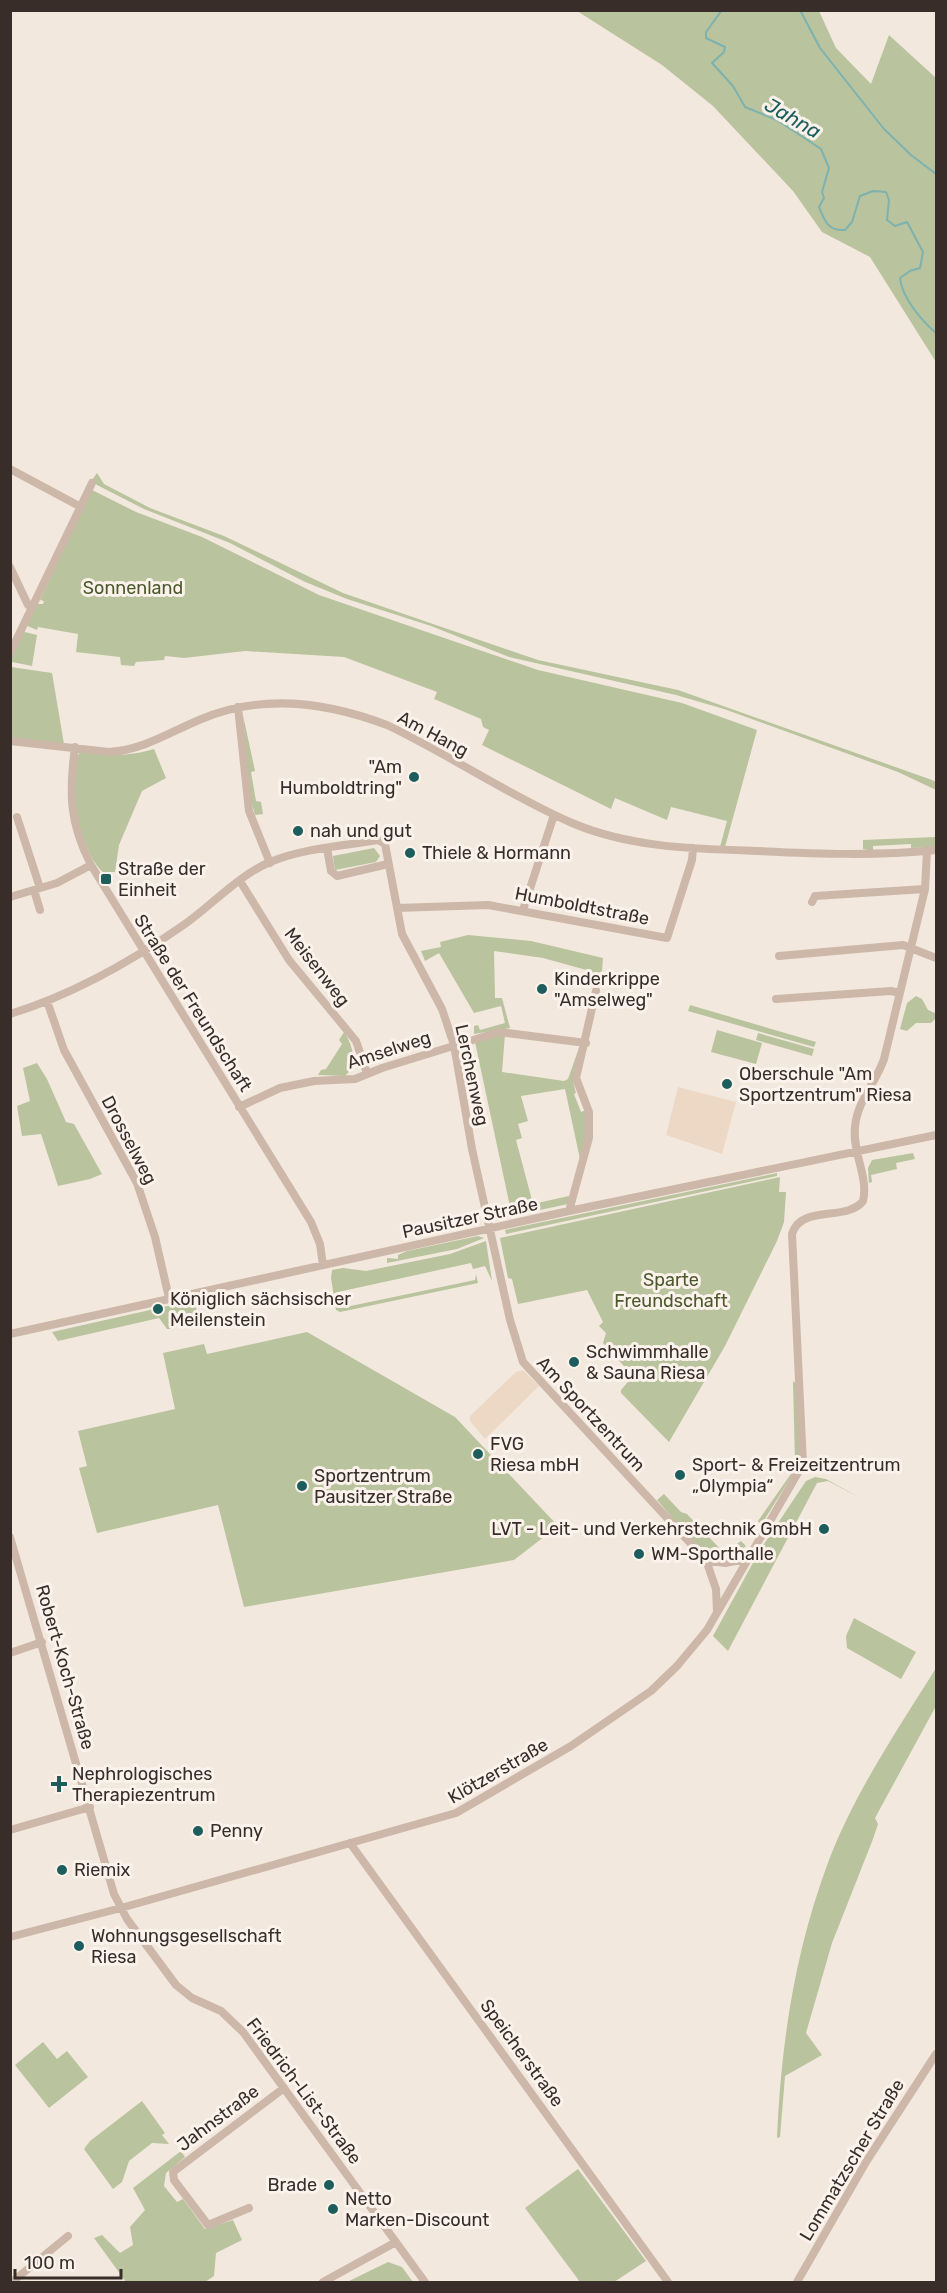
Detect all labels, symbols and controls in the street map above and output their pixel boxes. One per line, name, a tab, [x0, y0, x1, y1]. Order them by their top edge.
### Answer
water label: Jahna	[761, 93, 825, 144]
park label: Sonnenland	[83, 577, 183, 599]
street label: Am Hang	[394, 706, 472, 762]
place label: "Am Humboldtring"	[280, 756, 402, 799]
marker: "Am Humboldtring"	[407, 770, 421, 784]
place label: nah und gut	[310, 820, 412, 842]
marker: nah und gut	[291, 824, 305, 838]
place label: Thiele & Hormann	[422, 842, 571, 864]
marker: Thiele & Hormann	[403, 846, 417, 860]
place label: Straße der Einheit	[118, 858, 206, 901]
marker: Straße der Einheit	[99, 872, 113, 886]
street label: Humboldtstraße	[513, 882, 651, 930]
street label: Straße der Freundschaft	[129, 910, 257, 1096]
street label: Meisenweg	[279, 923, 355, 1011]
place label: Kinderkrippe "Amselweg"	[554, 968, 660, 1011]
marker: Kinderkrippe "Amselweg"	[535, 982, 549, 996]
street label: Lerchenweg	[450, 1022, 494, 1128]
street label: Amselweg	[344, 1026, 434, 1074]
place label: Oberschule "Am Sportzentrum" Riesa	[739, 1063, 912, 1106]
marker: Oberschule "Am Sportzentrum" Riesa	[720, 1077, 734, 1091]
street label: Drosselweg	[96, 1092, 162, 1188]
street label: Pausitzer Straße	[400, 1193, 540, 1243]
park label: Sparte Freundschaft	[614, 1269, 728, 1312]
place label: Königlich sächsischer Meilenstein	[170, 1288, 351, 1331]
marker: Königlich sächsischer Meilenstein	[151, 1302, 165, 1316]
place label: Schwimmhalle & Sauna Riesa	[586, 1341, 709, 1384]
street label: Am Sportzentrum	[532, 1352, 650, 1476]
marker: Schwimmhalle & Sauna Riesa	[567, 1355, 581, 1369]
place label: FVG Riesa mbH	[490, 1433, 579, 1476]
marker: FVG Riesa mbH	[471, 1447, 485, 1461]
place label: Sport- & Freizeitzentrum „Olympia“	[692, 1454, 900, 1497]
place label: Sportzentrum Pausitzer Straße	[314, 1465, 452, 1508]
marker: Sport- & Freizeitzentrum „Olympia“	[673, 1468, 687, 1482]
marker: Sportzentrum Pausitzer Straße	[295, 1479, 309, 1493]
place label: LVT - Leit- und Verkehrstechnik GmbH	[491, 1518, 812, 1540]
marker: LVT - Leit- und Verkehrstechnik GmbH	[817, 1522, 831, 1536]
place label: WM-Sporthalle	[651, 1543, 774, 1565]
marker: WM-Sporthalle	[632, 1547, 646, 1561]
street label: Robert-Koch-Straße	[31, 1582, 99, 1752]
street label: Klötzerstraße	[444, 1733, 552, 1809]
place label: Nephrologisches Therapiezentrum	[72, 1763, 216, 1806]
marker: Nephrologisches Therapiezentrum	[50, 1775, 68, 1793]
place label: Penny	[210, 1820, 263, 1842]
marker: Penny	[191, 1824, 205, 1838]
place label: Riemix	[74, 1859, 131, 1881]
marker: Riemix	[55, 1863, 69, 1877]
place label: Wohnungsgesellschaft Riesa	[91, 1925, 282, 1968]
marker: Wohnungsgesellschaft Riesa	[72, 1939, 86, 1953]
street label: Speicherstraße	[476, 1995, 568, 2111]
street label: Friedrich-List-Straße	[242, 2014, 366, 2168]
street label: Lommatzscher Straße	[795, 2075, 909, 2245]
street label: Jahnstraße	[173, 2080, 263, 2156]
place label: Brade	[268, 2174, 317, 2196]
marker: Brade	[322, 2178, 336, 2192]
place label: Netto Marken-Discount	[345, 2188, 489, 2231]
marker: Netto Marken-Discount	[326, 2202, 340, 2216]
scale bar	[15, 2242, 122, 2280]
text: 100 m	[24, 2252, 75, 2274]

